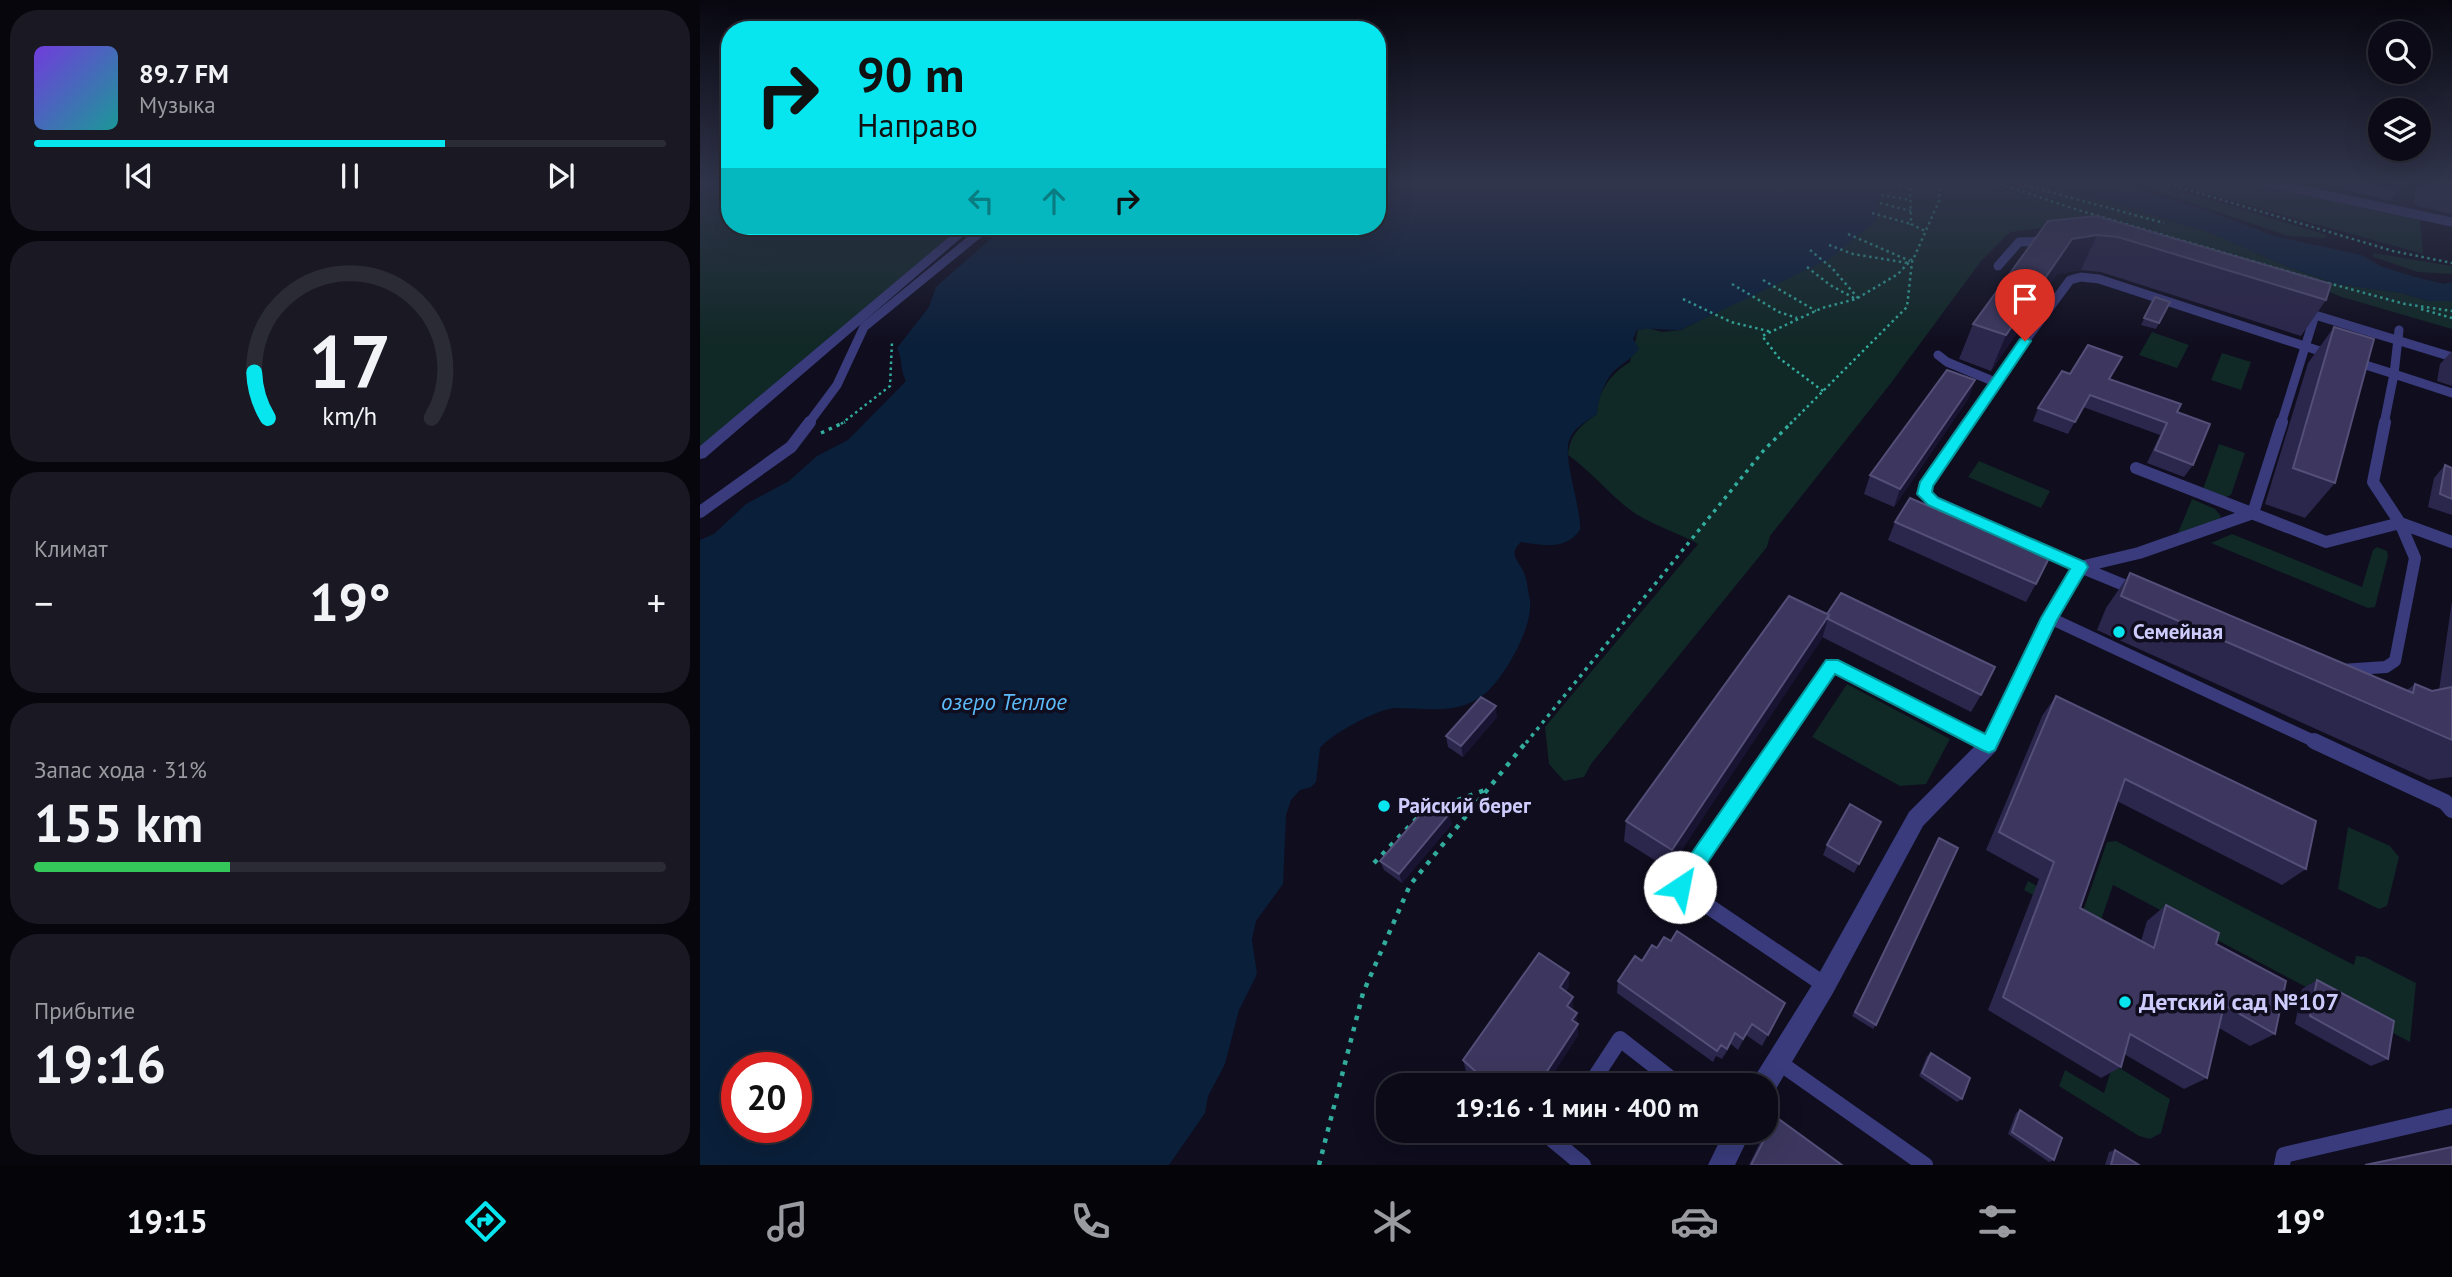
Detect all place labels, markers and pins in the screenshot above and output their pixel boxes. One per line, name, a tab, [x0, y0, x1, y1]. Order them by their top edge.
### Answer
pin	[1995, 269, 2055, 341]
place label: Семейная	[2133, 618, 2223, 645]
marker: Семейная	[2111, 624, 2127, 640]
place label: Райский берег	[1398, 792, 1531, 819]
marker: Райский берег	[1376, 798, 1392, 814]
place label: Детский сад №107	[2139, 986, 2339, 1017]
marker: Детский сад №107	[2117, 994, 2133, 1010]

